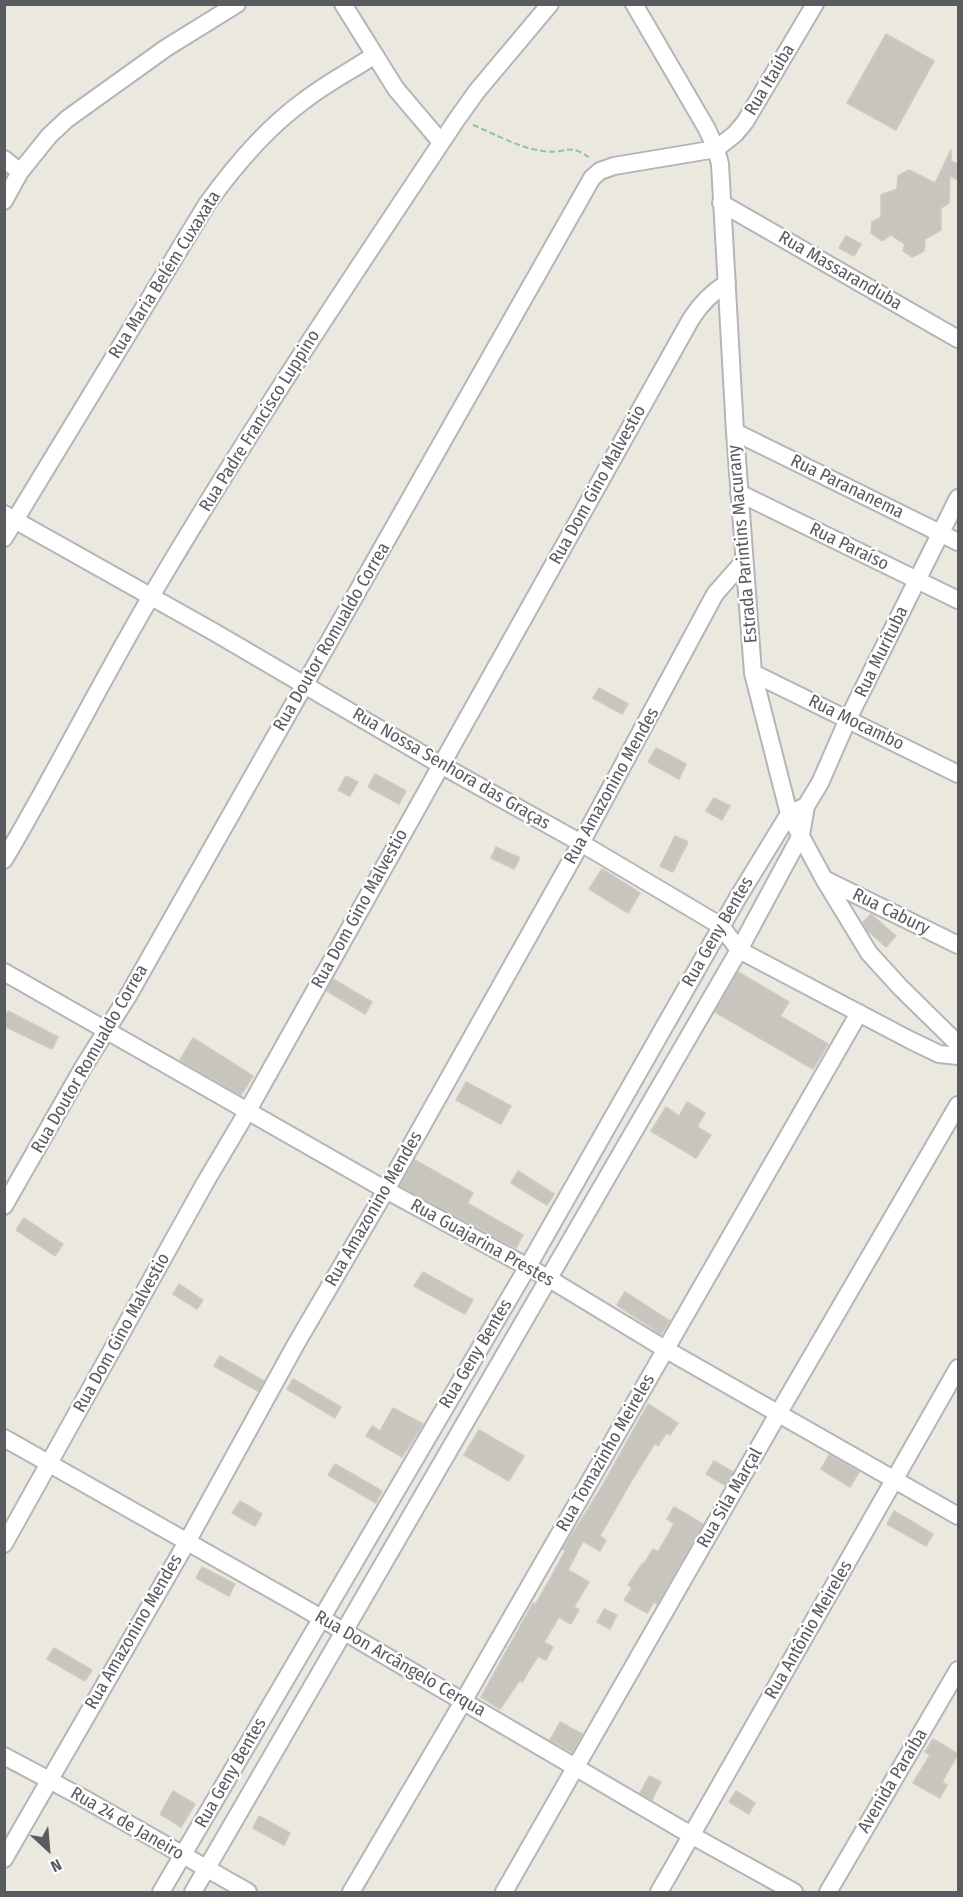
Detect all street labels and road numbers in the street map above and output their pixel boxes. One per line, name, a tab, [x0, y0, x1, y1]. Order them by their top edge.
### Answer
street label: Rua Itaúba	[740, 40, 800, 120]
street label: Rua Maria Belém Cuxaxata	[104, 187, 226, 363]
street label: Rua Massaranduba	[774, 227, 906, 315]
street label: Rua Padre Francisco Luppino	[195, 326, 325, 516]
street label: Rua Dom Gino Malvestio	[545, 402, 651, 568]
street label: Estrada Parintins Macurany	[724, 444, 762, 644]
street label: Rua Parananema	[787, 450, 907, 524]
street label: Rua Paraíso	[806, 518, 892, 576]
street label: Rua Doutor Romualdo Correa	[269, 539, 395, 735]
street label: Rua Murituba	[851, 603, 913, 701]
street label: Rua Mocambo	[805, 691, 907, 755]
street label: Rua Nossa Senhora das Graças	[348, 703, 554, 835]
street label: Rua Amazonino Mendes	[560, 704, 664, 868]
street label: Rua Dom Gino Malvestio	[307, 826, 413, 992]
street label: Rua Geny Bentes	[678, 873, 758, 991]
street label: Rua Cabury	[849, 884, 933, 940]
street label: Rua Doutor Romualdo Correa	[27, 961, 153, 1157]
street label: Rua Amazonino Mendes	[321, 1128, 427, 1290]
street label: Rua Guajarina Prestes	[406, 1195, 558, 1291]
street label: Rua Dom Gino Malvestio	[69, 1250, 175, 1416]
street label: Rua Geny Bentes	[435, 1296, 517, 1412]
street label: Rua Tomazinho Meireles	[552, 1370, 660, 1536]
street label: Rua Sila Marçal	[693, 1444, 767, 1552]
street label: Rua Amazonino Mendes	[81, 1551, 187, 1713]
street label: Rua Antônio Meireles	[761, 1557, 857, 1703]
street label: Rua Don Arcângelo Cerqua	[311, 1606, 489, 1722]
street label: Rua Geny Bentes	[191, 1714, 271, 1832]
street label: Avenida Paraíba	[853, 1725, 933, 1837]
street label: Rua 24 de Janeiro	[66, 1783, 188, 1865]

